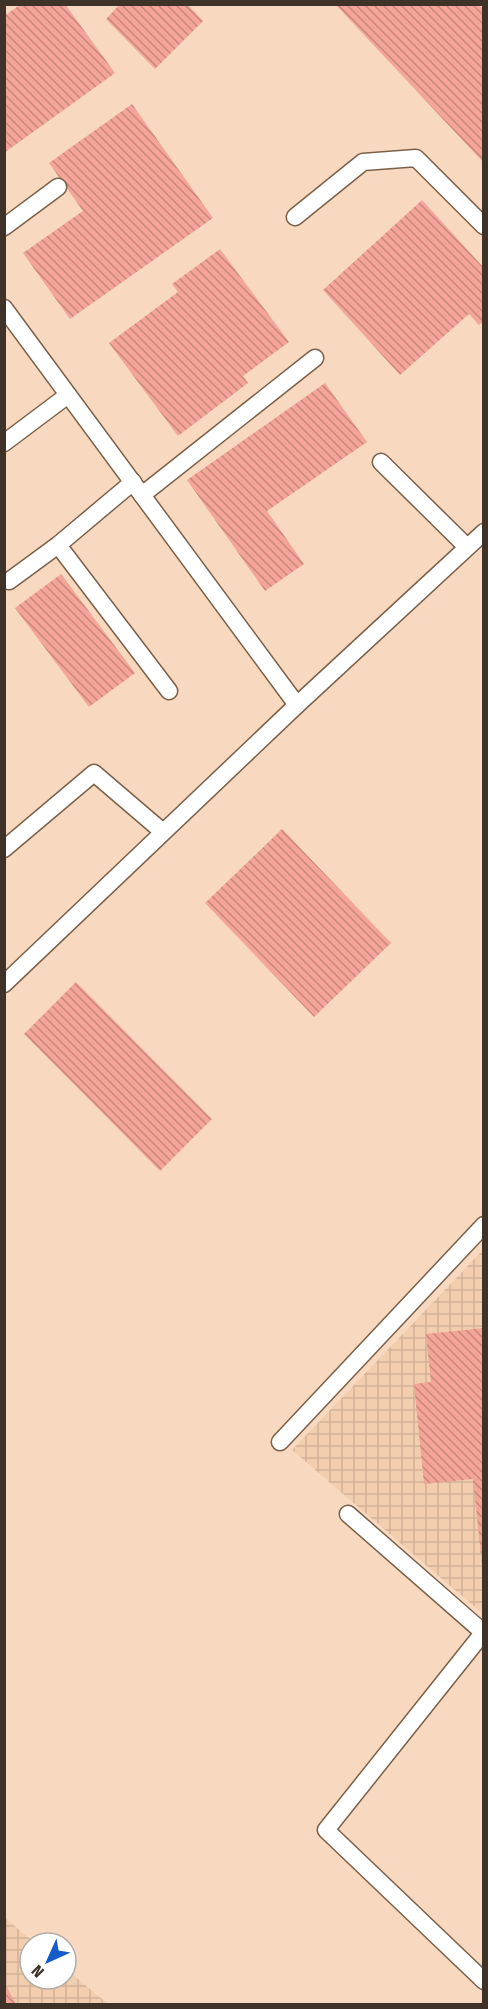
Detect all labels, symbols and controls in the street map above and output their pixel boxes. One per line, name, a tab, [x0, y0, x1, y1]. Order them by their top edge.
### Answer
north arrow	[18, 1931, 78, 1991]
text: N	[28, 1961, 48, 1981]

